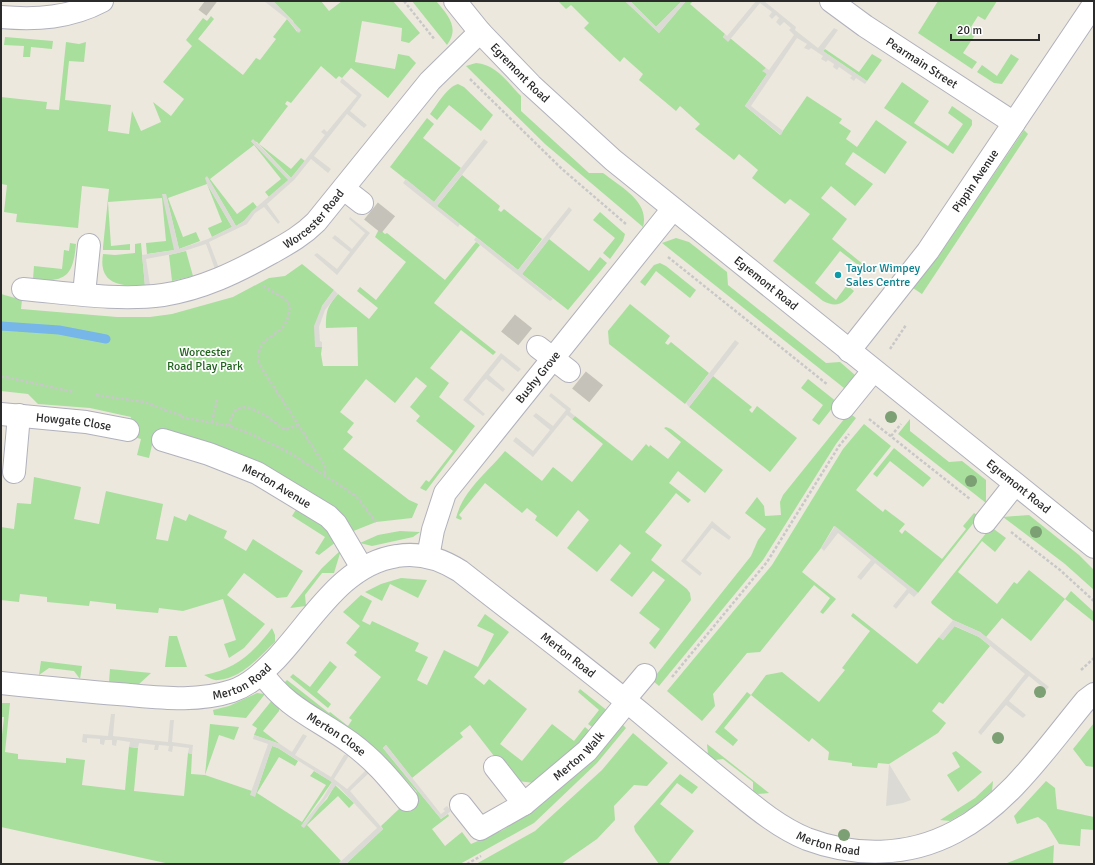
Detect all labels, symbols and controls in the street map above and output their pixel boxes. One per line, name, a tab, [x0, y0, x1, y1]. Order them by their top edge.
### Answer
scale bar	[951, 16, 1039, 42]
text: 20 m	[957, 23, 982, 38]
street label: Pearmain Street	[883, 34, 960, 92]
street label: Egremont Road	[487, 40, 553, 106]
street label: Pippin Avenue	[949, 146, 1002, 215]
street label: Worcester Road	[280, 186, 347, 252]
street label: Egremont Road	[731, 253, 801, 314]
place label: Taylor Wimpey Sales Centre	[846, 261, 920, 290]
marker: Taylor Wimpey Sales Centre	[833, 270, 843, 280]
park label: Worcester Road Play Park	[167, 345, 243, 374]
street label: Bushy Grove	[512, 348, 564, 406]
street label: Howgate Close	[35, 410, 113, 434]
street label: Egremont Road	[983, 456, 1054, 517]
street label: Merton Avenue	[240, 460, 314, 512]
street label: Merton Road	[538, 629, 599, 681]
street label: Merton Road	[211, 660, 274, 703]
street label: Merton Close	[304, 709, 369, 759]
street label: Merton Walk	[550, 728, 607, 784]
street label: Merton Road	[794, 828, 861, 859]

